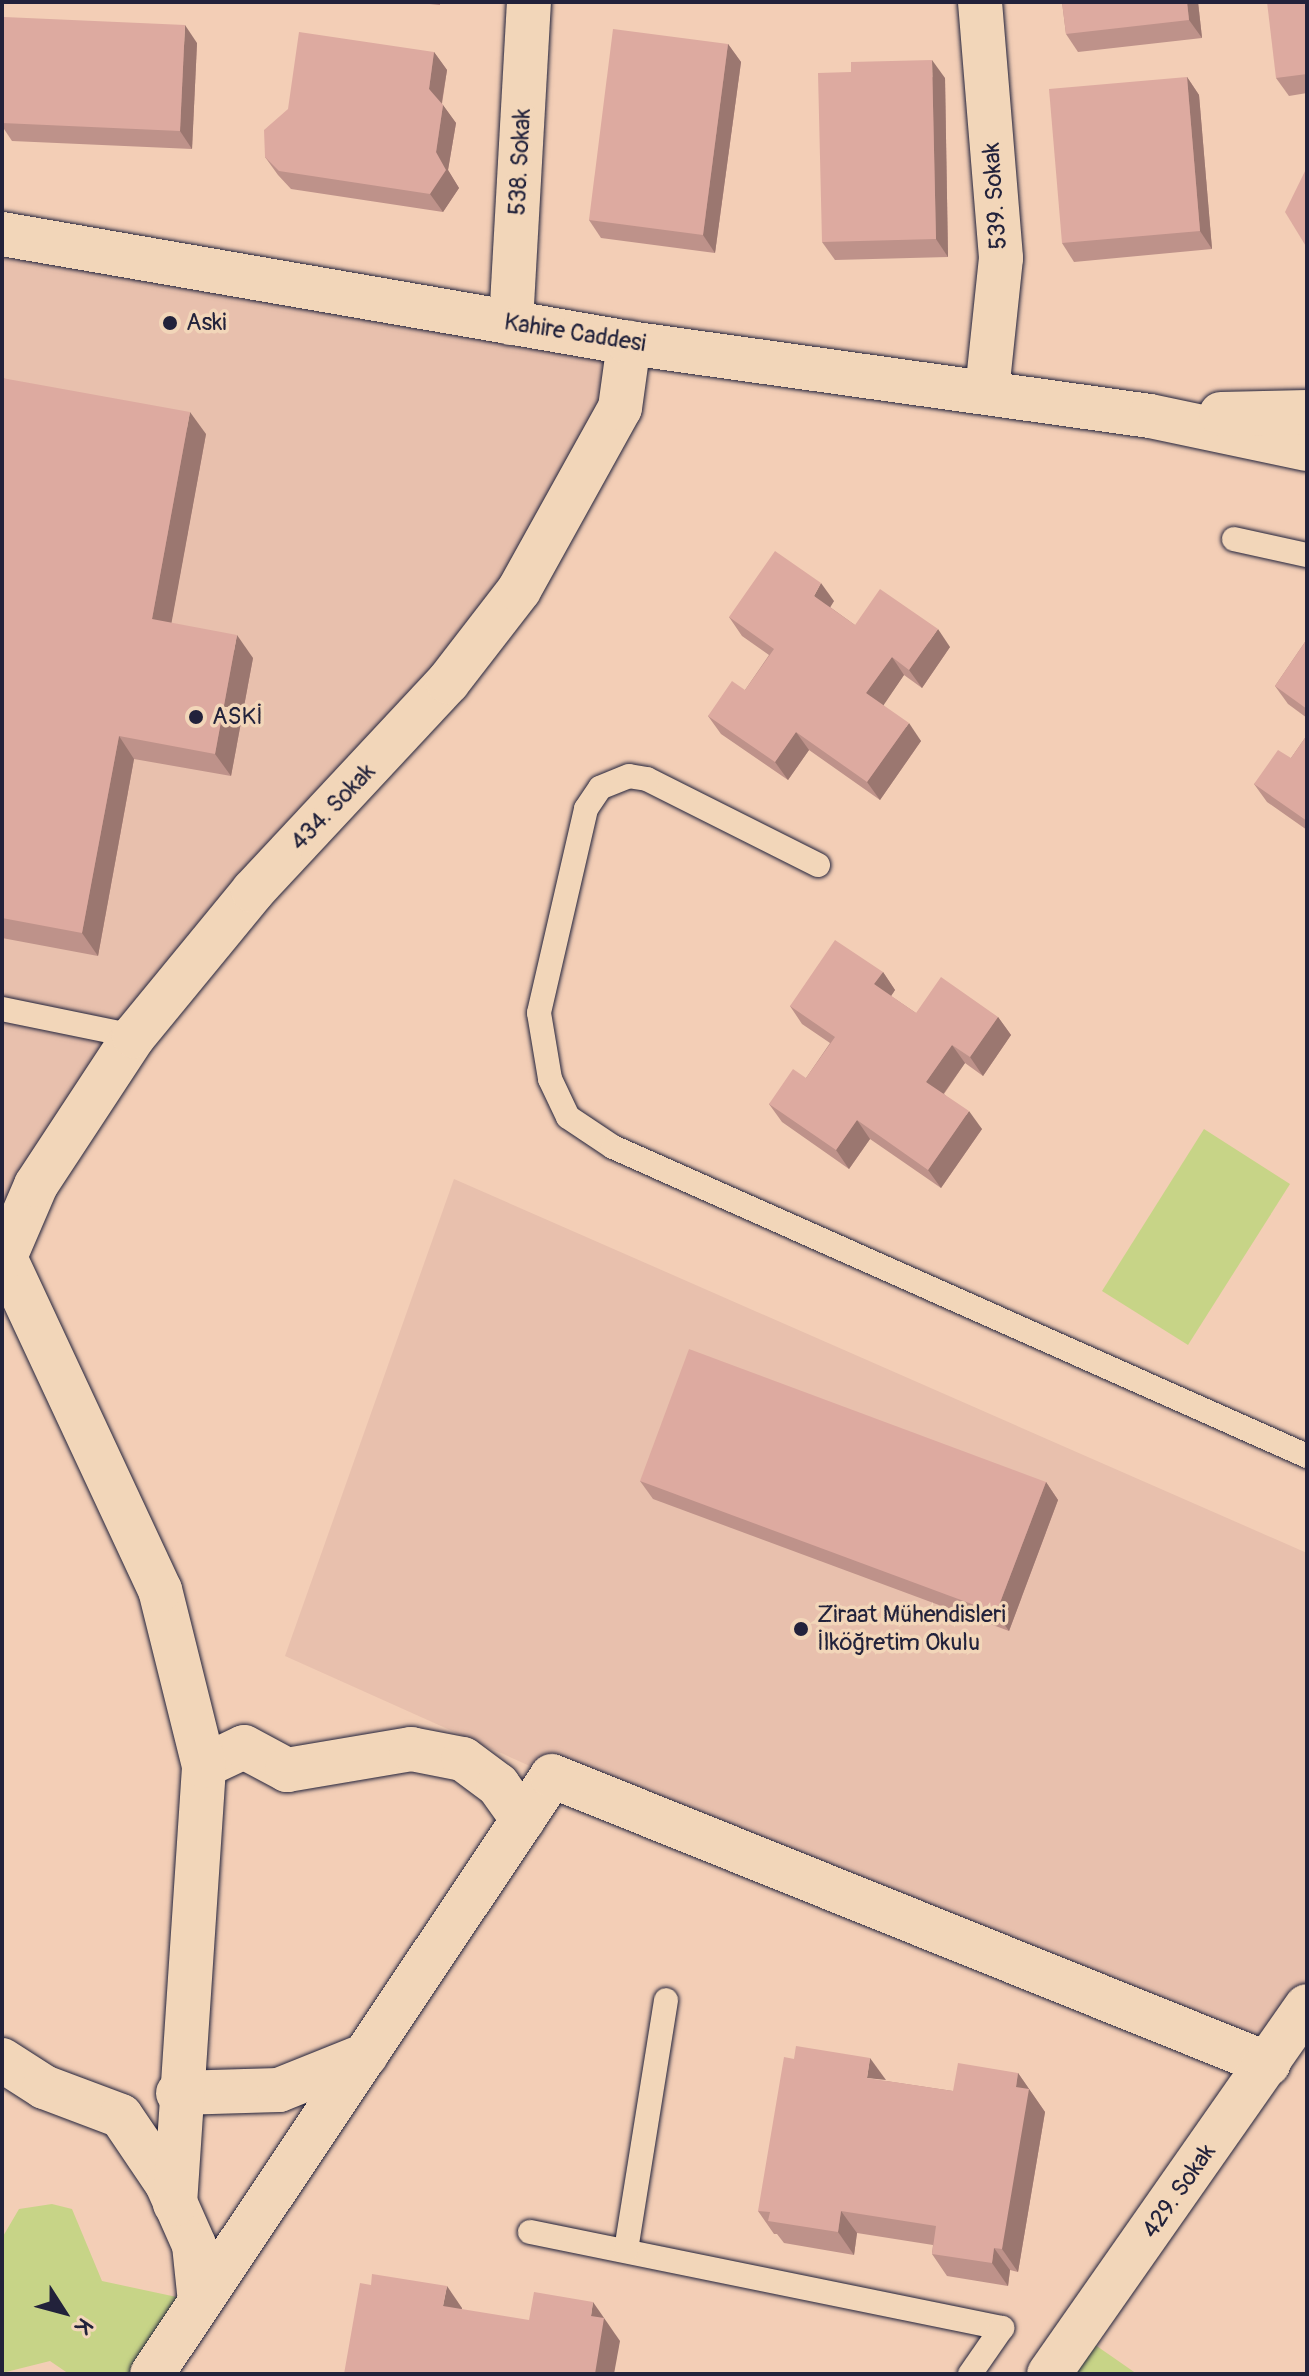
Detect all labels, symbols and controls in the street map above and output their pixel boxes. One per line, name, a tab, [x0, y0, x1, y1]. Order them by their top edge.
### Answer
street label: 538. Sokak	[503, 108, 537, 216]
street label: 539. Sokak	[977, 141, 1013, 251]
street label: Kahire Caddesi	[502, 308, 648, 358]
place label: Aski	[186, 309, 227, 337]
marker: Aski	[161, 314, 179, 332]
place label: ASKİ	[212, 703, 263, 731]
marker: ASKİ	[187, 708, 205, 726]
street label: 434. Sokak	[285, 758, 381, 856]
place label: Ziraat Mühendisleri İlköğretim Okulu	[817, 1601, 1006, 1657]
marker: Ziraat Mühendisleri İlköğretim Okulu	[792, 1620, 810, 1638]
street label: 429. Sokak	[1136, 2138, 1222, 2244]
north arrow	[24, 2272, 104, 2352]
text: K	[68, 2313, 99, 2340]

